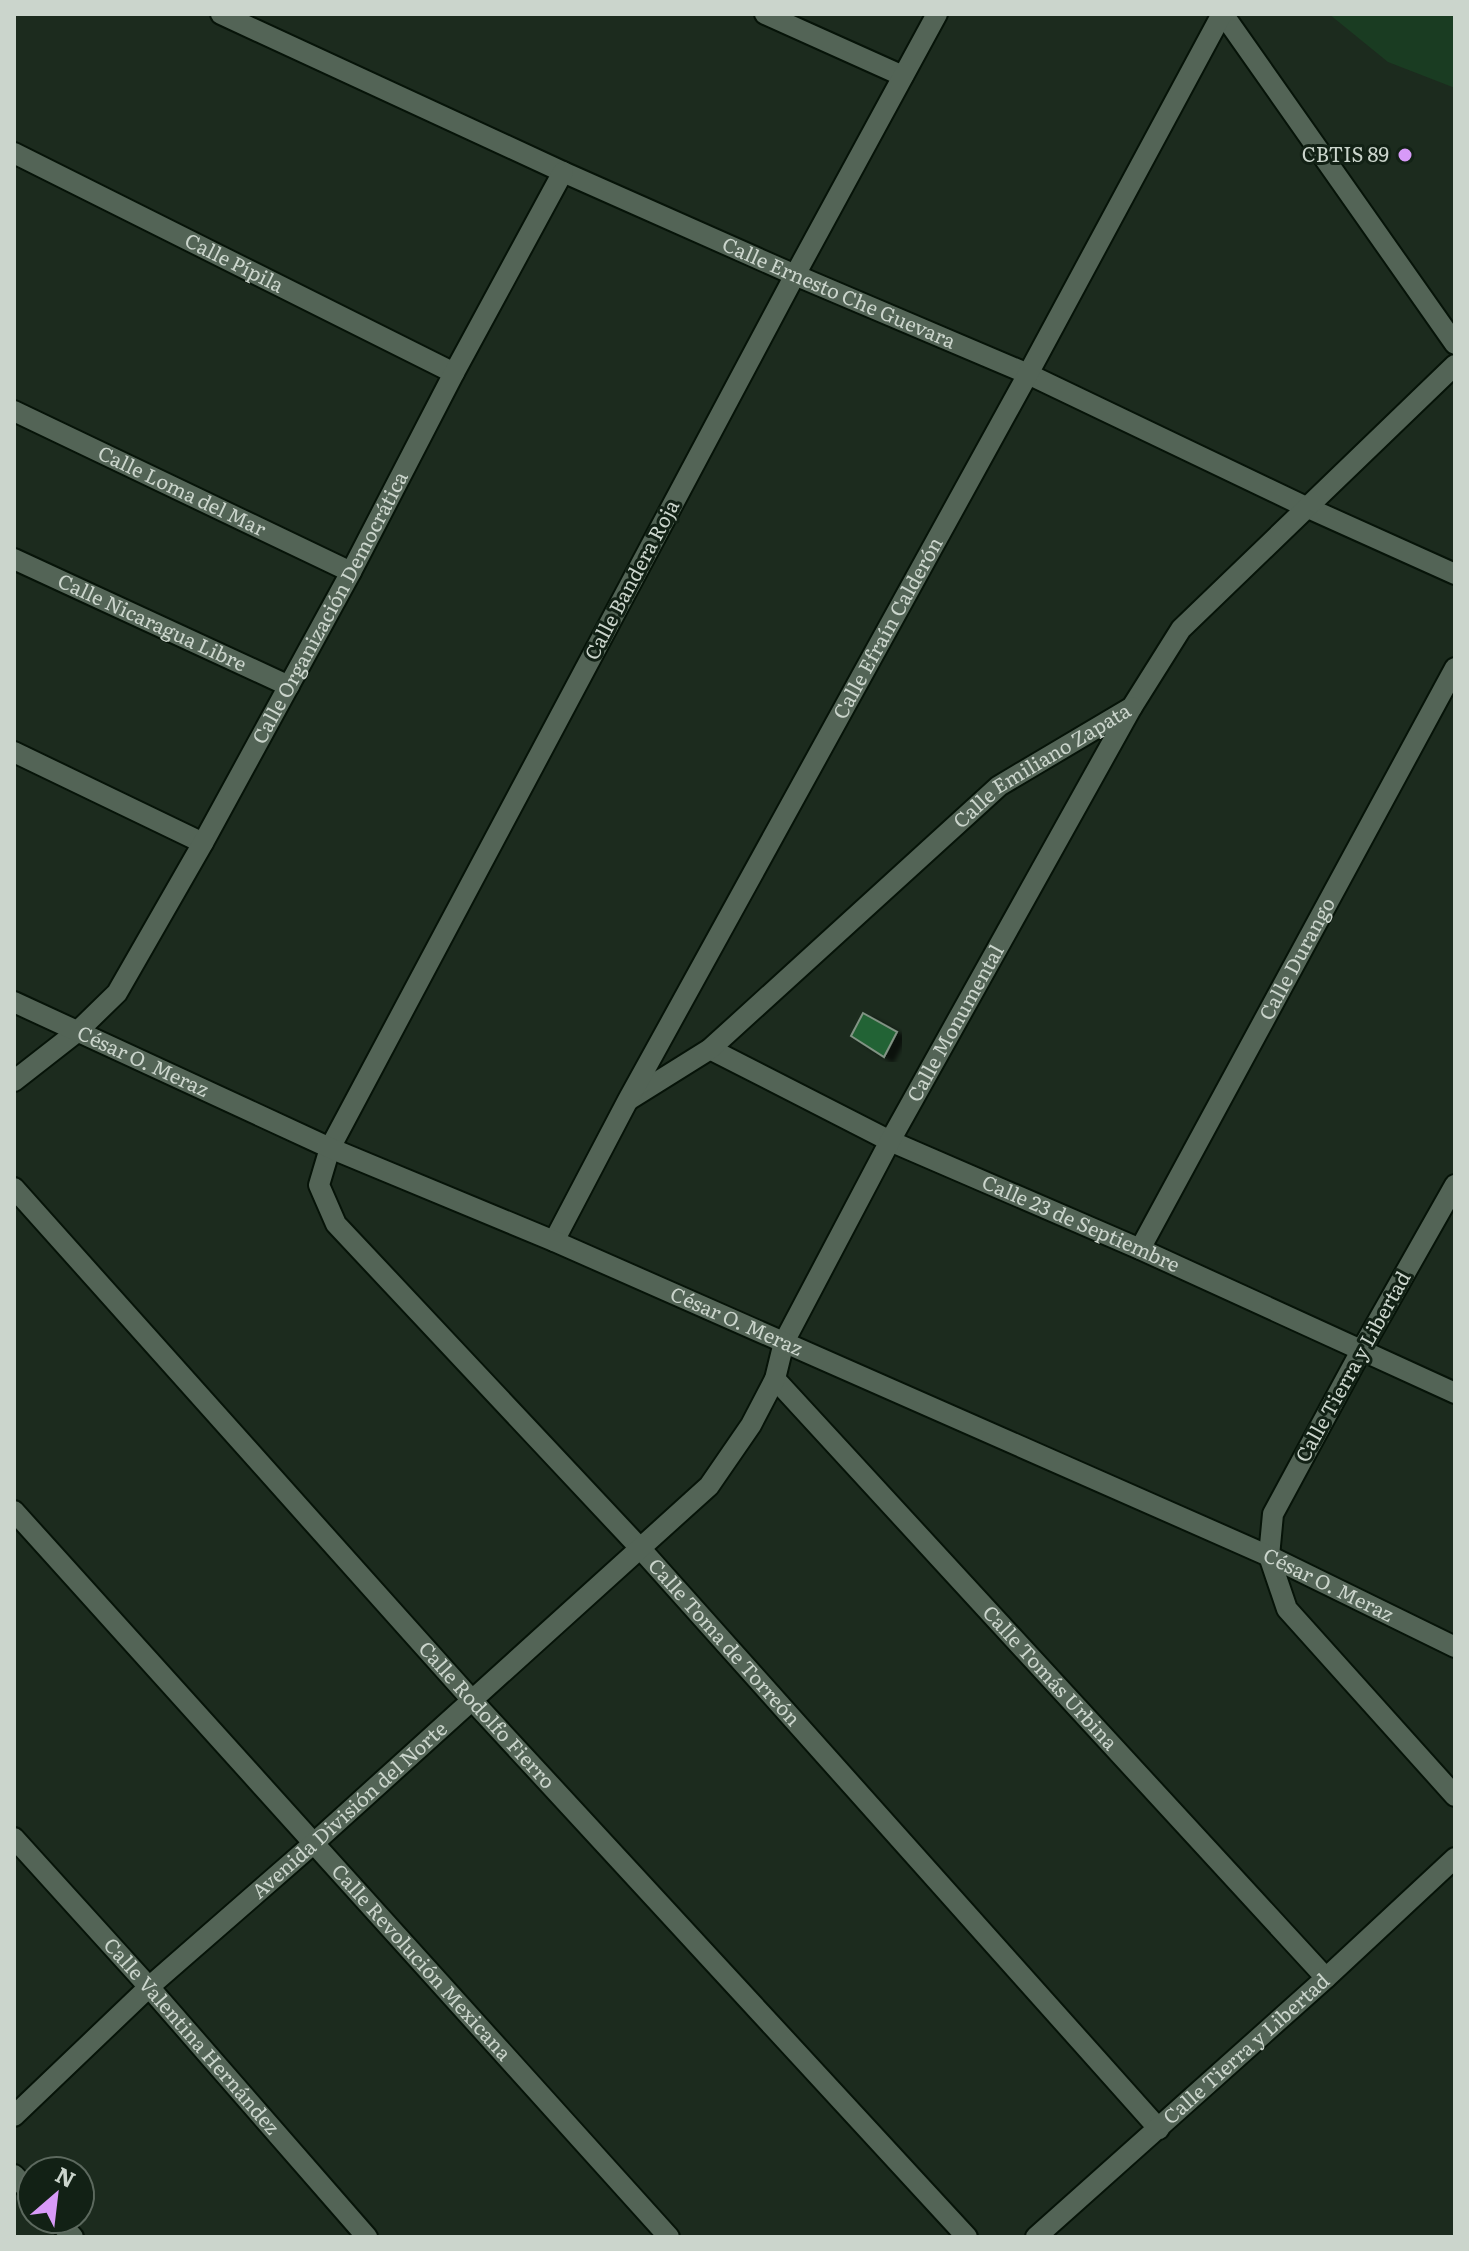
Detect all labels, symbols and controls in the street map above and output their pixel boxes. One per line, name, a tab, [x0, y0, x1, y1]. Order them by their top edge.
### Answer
place label: CBTIS 89	[1302, 138, 1389, 168]
marker: CBTIS 89	[1396, 146, 1414, 164]
street label: Calle Pípila	[180, 224, 290, 299]
street label: Calle Ernesto Che Guevara	[718, 228, 961, 355]
street label: Calle Loma del Mar	[94, 436, 272, 543]
street label: Calle Organización Democrática	[243, 465, 414, 749]
street label: Calle Bandera Roja	[575, 493, 685, 665]
street label: Calle Efraín Calderón	[824, 531, 949, 724]
street label: Calle Nicaragua Libre	[53, 564, 252, 678]
street label: Calle Emiliano Zapata	[945, 694, 1136, 834]
street label: Calle Durango	[1250, 891, 1341, 1025]
street label: Calle Monumental	[898, 938, 1010, 1107]
street label: César O. Meraz	[73, 1016, 215, 1103]
street label: Calle 23 de Septiembre	[978, 1166, 1185, 1278]
street label: Calle Tierra y Libertad	[1286, 1265, 1416, 1467]
street label: César O. Meraz	[666, 1277, 809, 1362]
street label: César O. Meraz	[1259, 1539, 1400, 1628]
street label: Calle Toma de Torreón	[642, 1550, 809, 1732]
street label: Calle Tomás Urbina	[977, 1597, 1126, 1756]
street label: Calle Rodolfo Fierro	[413, 1633, 563, 1794]
street label: Avenida División del Norte	[244, 1713, 453, 1904]
street label: Calle Revolución Mexicana	[326, 1856, 520, 2066]
street label: Calle Valentina Hernández	[98, 1930, 288, 2140]
street label: Calle Tierra y Libertad	[1155, 1965, 1335, 2130]
north arrow	[16, 2155, 96, 2235]
text: N	[50, 2157, 82, 2195]

